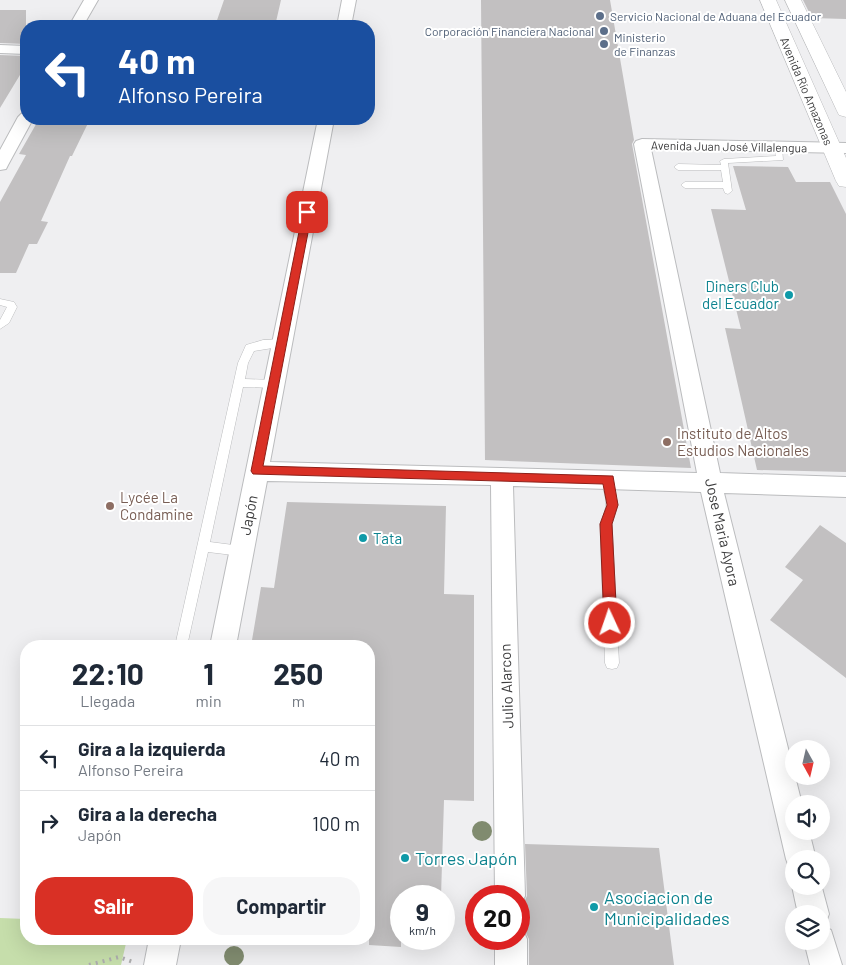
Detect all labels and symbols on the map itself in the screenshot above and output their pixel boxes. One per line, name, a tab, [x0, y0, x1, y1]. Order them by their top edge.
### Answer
place label: Servicio Nacional de Aduana del Ecuador	[610, 9, 822, 23]
marker: Servicio Nacional de Aduana del Ecuador	[594, 10, 606, 22]
place label: Corporación Financiera Nacional	[425, 24, 594, 38]
marker: Corporación Financiera Nacional	[598, 25, 610, 37]
place label: Ministerio de Finanzas	[614, 30, 676, 58]
street label: Avenida Río Amazonas	[778, 35, 836, 147]
marker: Ministerio de Finanzas	[598, 38, 610, 50]
street label: Avenida Juan José Villalengua	[651, 138, 807, 154]
pin	[286, 191, 328, 233]
place label: Diners Club del Ecuador	[702, 277, 780, 312]
marker: Diners Club del Ecuador	[783, 289, 795, 301]
place label: Instituto de Altos Estudios Nacionales	[677, 424, 809, 459]
marker: Instituto de Altos Estudios Nacionales	[661, 436, 673, 448]
street label: Jose Maria Ayora	[702, 476, 744, 588]
place label: Lycée La Condamine	[120, 488, 193, 523]
street label: Japón	[235, 493, 261, 537]
marker: Lycée La Condamine	[104, 500, 116, 512]
place label: Tata	[373, 529, 402, 547]
marker: Tata	[357, 532, 369, 544]
position arrow	[583, 596, 635, 648]
street label: Julio Alarcon	[496, 643, 516, 729]
north arrow	[785, 740, 830, 785]
place label: Torres Japón	[415, 847, 517, 869]
marker: Torres Japón	[399, 852, 411, 864]
speed limit sign: 20	[465, 885, 530, 950]
place label: Asociacion de Municipalidades	[604, 886, 730, 929]
marker: Asociacion de Municipalidades	[588, 901, 600, 913]

